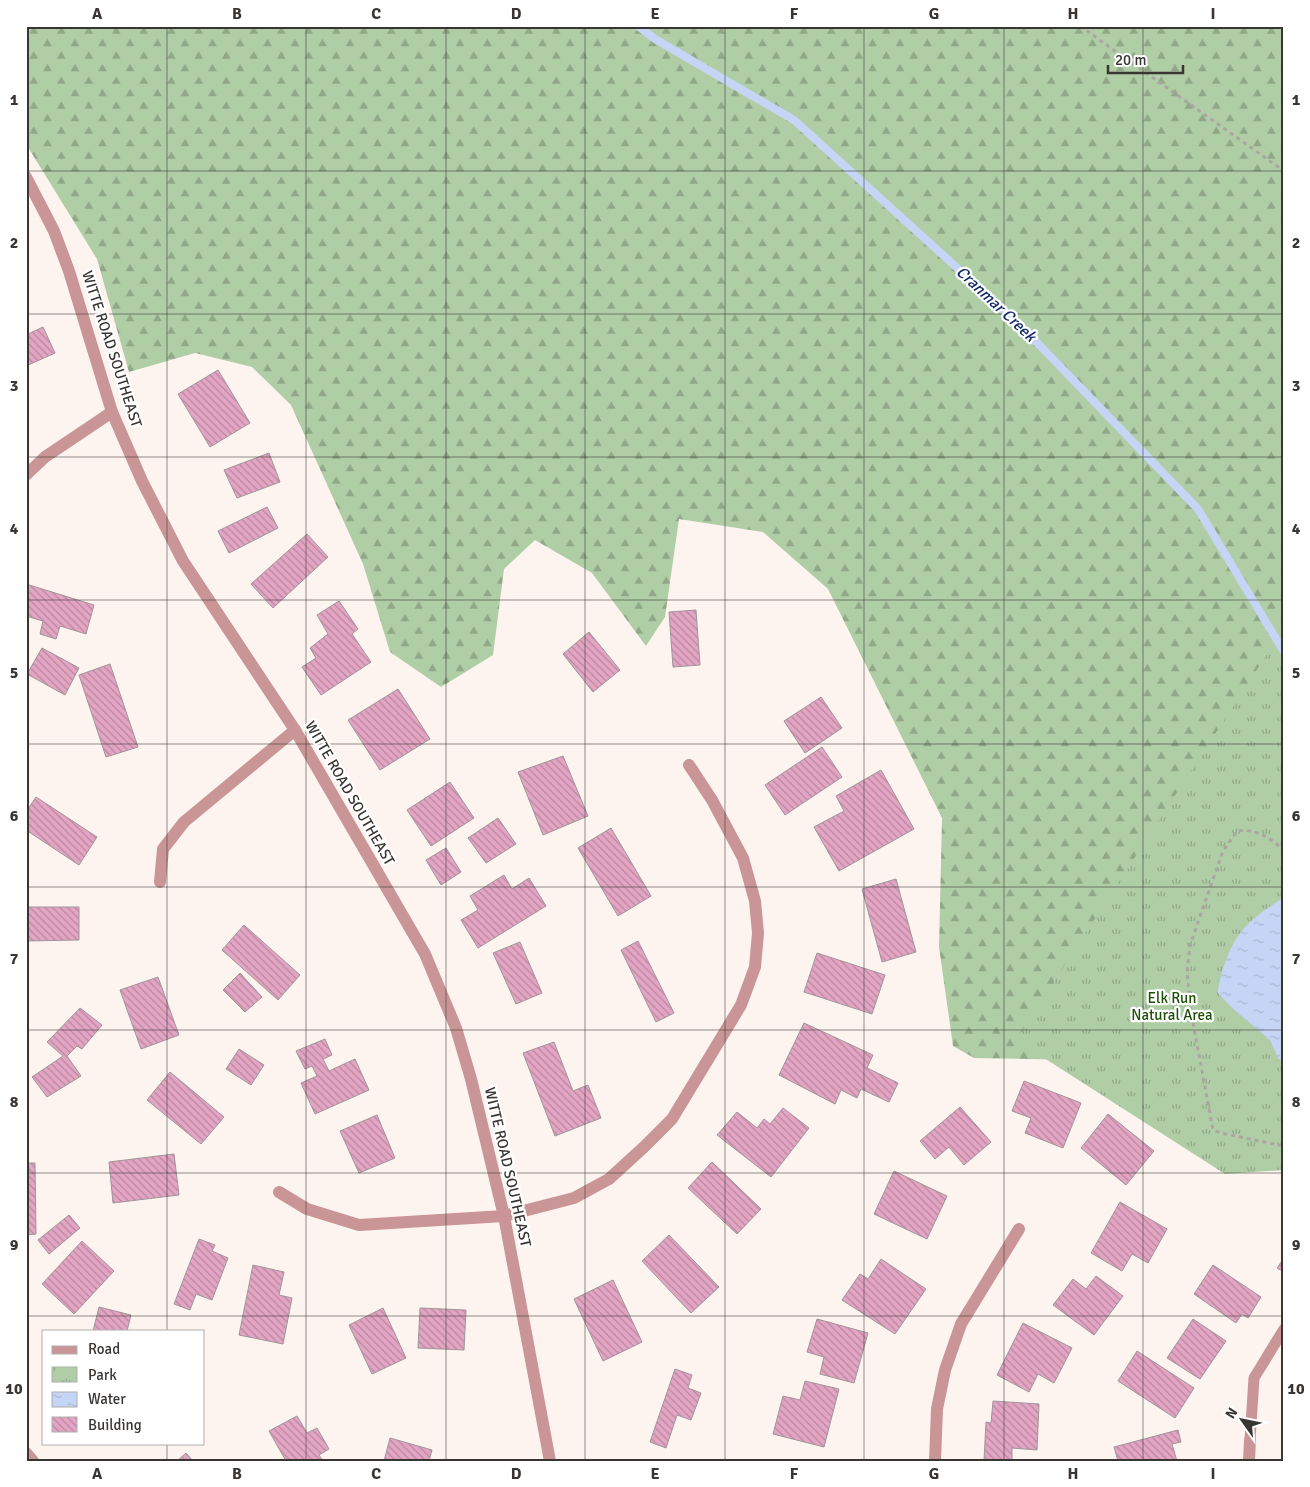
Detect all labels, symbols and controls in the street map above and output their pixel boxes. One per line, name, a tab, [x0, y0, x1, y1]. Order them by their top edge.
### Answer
text: A	[92, 4, 103, 24]
text: B	[232, 4, 242, 24]
text: C	[371, 4, 381, 24]
text: D	[511, 4, 522, 24]
text: E	[650, 4, 660, 24]
text: F	[790, 4, 799, 24]
text: G	[929, 4, 939, 24]
text: H	[1068, 4, 1078, 24]
text: I	[1210, 4, 1216, 24]
scale bar	[1108, 42, 1182, 74]
text: 20 m	[1115, 51, 1146, 69]
text: 1	[10, 90, 19, 110]
text: 1	[1292, 90, 1301, 110]
text: 2	[10, 233, 18, 253]
text: 2	[1292, 233, 1300, 253]
water label: Cranmar Creek	[952, 262, 1042, 347]
street label: WITTE ROAD SOUTHEAST	[78, 268, 146, 430]
text: 3	[10, 376, 18, 396]
text: 3	[1292, 376, 1300, 396]
text: 4	[10, 519, 19, 539]
text: 4	[1292, 519, 1301, 539]
text: 5	[10, 663, 18, 683]
text: 5	[1292, 663, 1300, 683]
street label: WITTE ROAD SOUTHEAST	[301, 718, 399, 869]
text: 6	[10, 806, 19, 826]
text: 6	[1292, 806, 1301, 826]
text: 7	[10, 949, 19, 969]
text: 7	[1292, 949, 1301, 969]
park label: Elk Run Natural Area	[1131, 989, 1213, 1024]
street label: WITTE ROAD SOUTHEAST	[481, 1085, 535, 1249]
text: 8	[10, 1092, 19, 1112]
text: 8	[1292, 1092, 1301, 1112]
text: 9	[10, 1235, 19, 1255]
text: 9	[1292, 1235, 1301, 1255]
legend	[42, 1330, 205, 1444]
text: Road	[88, 1340, 120, 1358]
text: Park	[88, 1366, 117, 1384]
text: 10	[5, 1379, 23, 1399]
text: 10	[1287, 1379, 1305, 1399]
text: Water	[88, 1390, 126, 1408]
north arrow	[1218, 1394, 1268, 1444]
text: N	[1222, 1404, 1241, 1422]
text: Building	[88, 1416, 142, 1434]
text: A	[92, 1464, 103, 1484]
text: B	[232, 1464, 242, 1484]
text: C	[371, 1464, 381, 1484]
text: D	[511, 1464, 522, 1484]
text: E	[650, 1464, 660, 1484]
text: F	[790, 1464, 799, 1484]
text: G	[929, 1464, 939, 1484]
text: H	[1068, 1464, 1078, 1484]
text: I	[1210, 1464, 1216, 1484]

